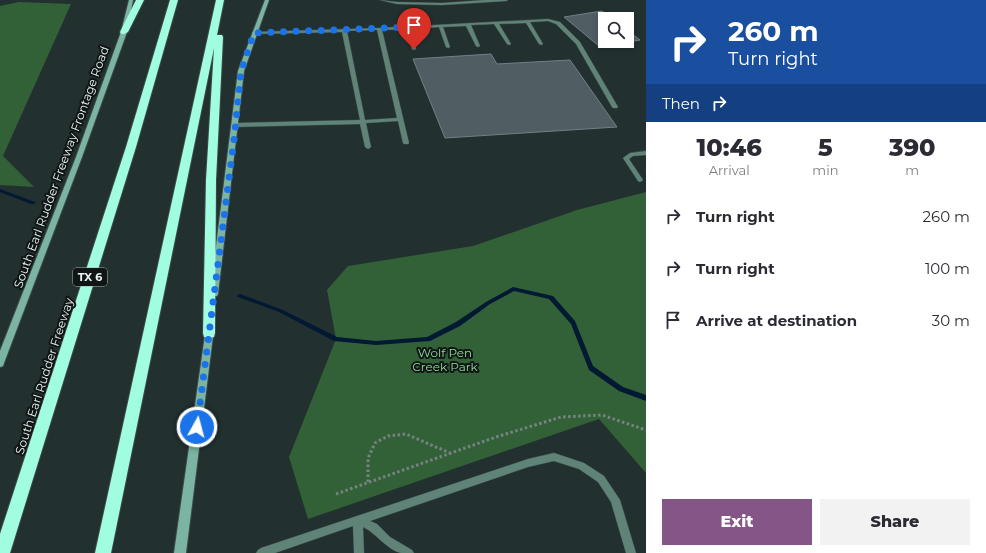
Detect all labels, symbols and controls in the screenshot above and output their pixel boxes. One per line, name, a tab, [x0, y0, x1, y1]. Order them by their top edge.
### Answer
pin	[397, 8, 431, 49]
map controls	[598, 12, 634, 48]
button: search	[598, 12, 634, 48]
icon: arrive	[403, 14, 425, 36]
text: 260 m	[728, 14, 819, 48]
icon: right	[662, 16, 714, 68]
street label: South Earl Rudder Freeway Frontage Road	[10, 44, 112, 290]
text: Turn right	[728, 48, 818, 70]
icon: right	[708, 92, 730, 114]
text: Then	[662, 94, 700, 113]
text: 10:46	[697, 133, 762, 162]
text: 5	[818, 133, 833, 162]
text: 390	[889, 133, 935, 162]
text: Arrival	[709, 162, 750, 178]
text: min	[812, 162, 838, 178]
text: m	[905, 162, 919, 178]
icon: right	[662, 205, 684, 227]
text: Turn right	[696, 207, 775, 226]
text: 260 m	[923, 207, 970, 226]
icon: right	[662, 257, 684, 279]
text: Turn right	[696, 259, 775, 278]
text: 100 m	[925, 259, 970, 278]
road number: TX 6	[73, 268, 107, 286]
street label: South Earl Rudder Freeway	[12, 295, 77, 456]
icon: arrive	[662, 309, 684, 331]
text: Arrive at destination	[696, 311, 857, 330]
text: 30 m	[932, 311, 970, 330]
park label: Wolf Pen Creek Park	[412, 345, 479, 374]
position arrow	[176, 406, 218, 448]
button: Exit	[662, 499, 812, 545]
button: Share	[820, 499, 970, 545]

